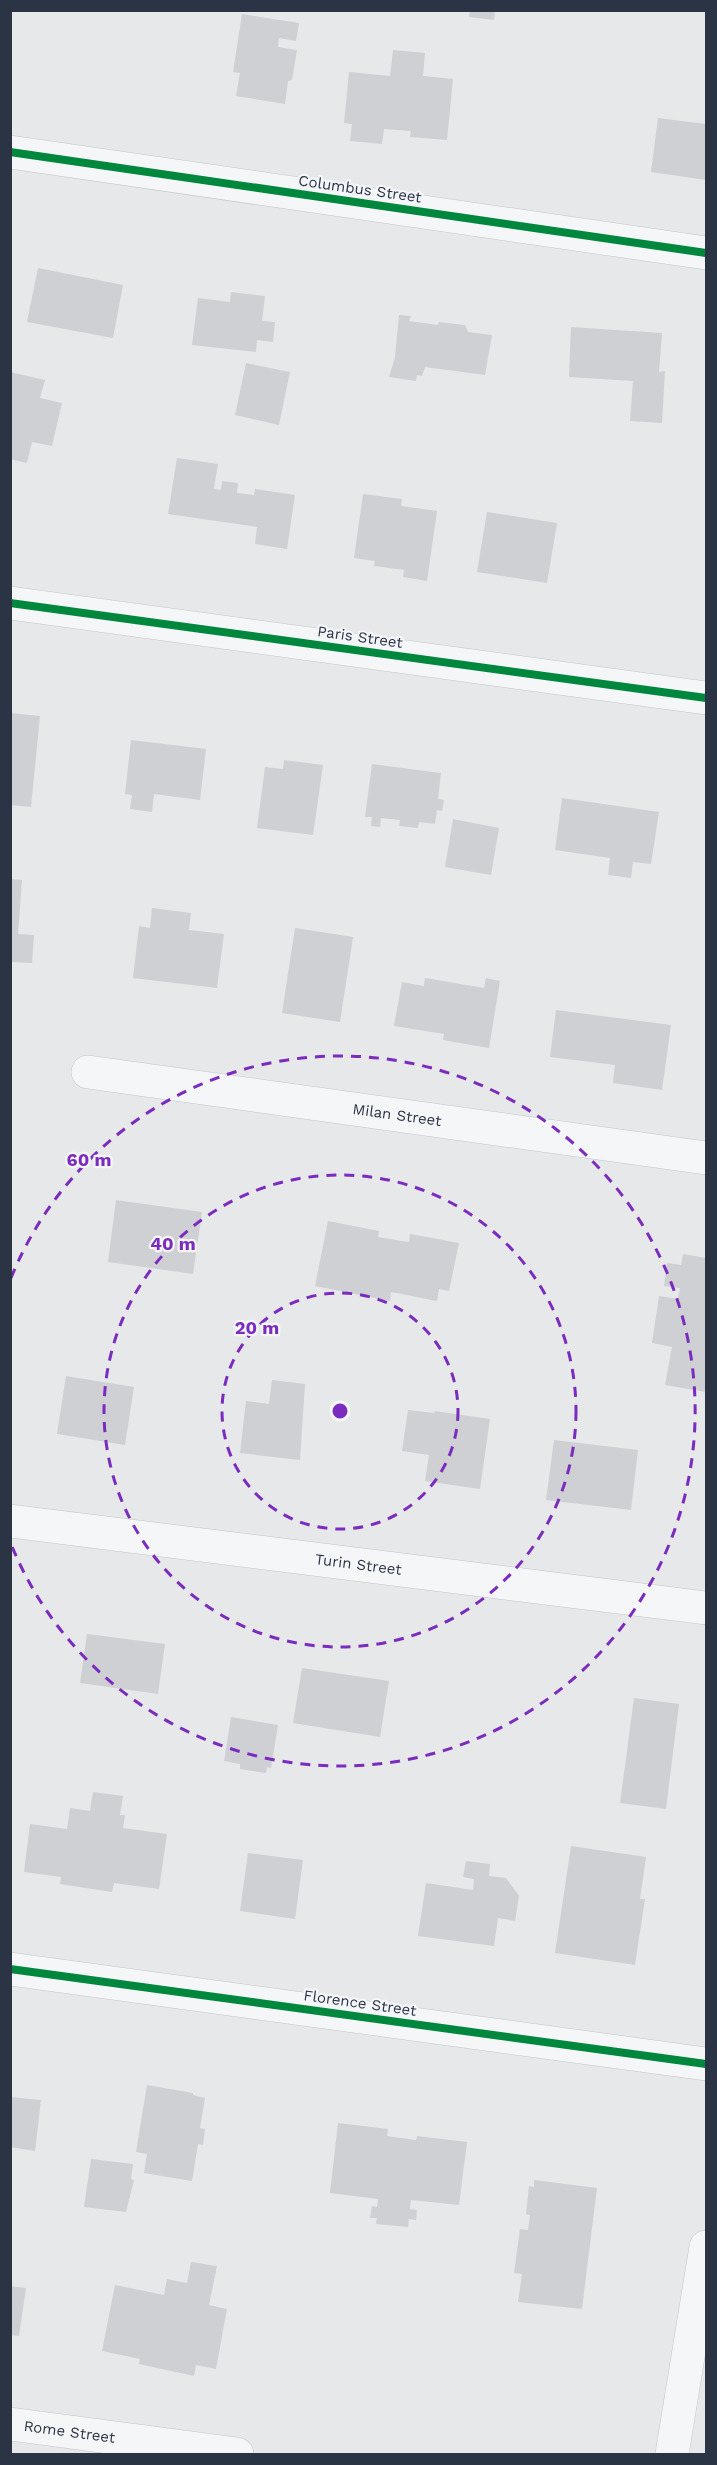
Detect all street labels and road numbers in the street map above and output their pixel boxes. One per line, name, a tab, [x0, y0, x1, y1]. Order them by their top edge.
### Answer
street label: Columbus Street	[297, 171, 423, 207]
street label: Paris Street	[316, 622, 405, 652]
street label: Milan Street	[351, 1100, 443, 1130]
street label: Turin Street	[314, 1550, 403, 1579]
street label: Florence Street	[302, 1986, 418, 2020]
street label: Rome Street	[23, 2417, 117, 2447]

